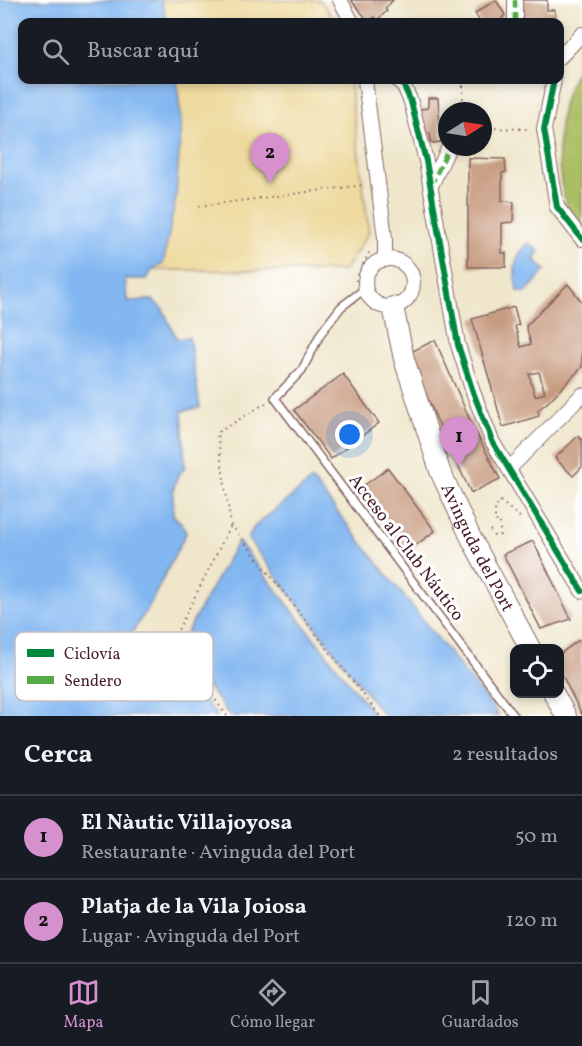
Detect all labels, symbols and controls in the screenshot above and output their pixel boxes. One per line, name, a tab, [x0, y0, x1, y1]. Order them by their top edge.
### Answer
search box	[18, 18, 564, 84]
icon: search	[39, 35, 72, 68]
text: Buscar aquí	[87, 36, 199, 67]
north arrow	[438, 102, 492, 156]
pin: 2	[250, 134, 290, 183]
pin: 1	[440, 418, 478, 467]
your location	[335, 420, 364, 449]
street label: Acceso al Club Náutico	[342, 469, 469, 627]
street label: Avinguda del Port	[434, 480, 519, 617]
legend	[15, 632, 213, 701]
text: Ciclovía	[64, 644, 120, 666]
map controls	[510, 644, 564, 698]
button: locate	[510, 644, 564, 698]
text: Sendero	[64, 671, 122, 693]
text: Cerca	[24, 737, 93, 773]
text: 2 resultados	[452, 741, 558, 769]
text: El Nàutic Villajoyosa	[81, 808, 293, 839]
text: 1	[39, 823, 48, 851]
text: 50 m	[515, 823, 558, 851]
text: Restaurante · Avinguda del Port	[81, 839, 355, 867]
text: Platja de la Vila Joiosa	[81, 892, 307, 923]
text: 2	[38, 907, 49, 935]
text: 120 m	[506, 907, 558, 935]
text: Lugar · Avinguda del Port	[81, 923, 300, 951]
tab: Mapa	[63, 976, 103, 1034]
tab: Cómo llegar	[230, 976, 315, 1034]
tab: Guardados	[442, 976, 519, 1034]

